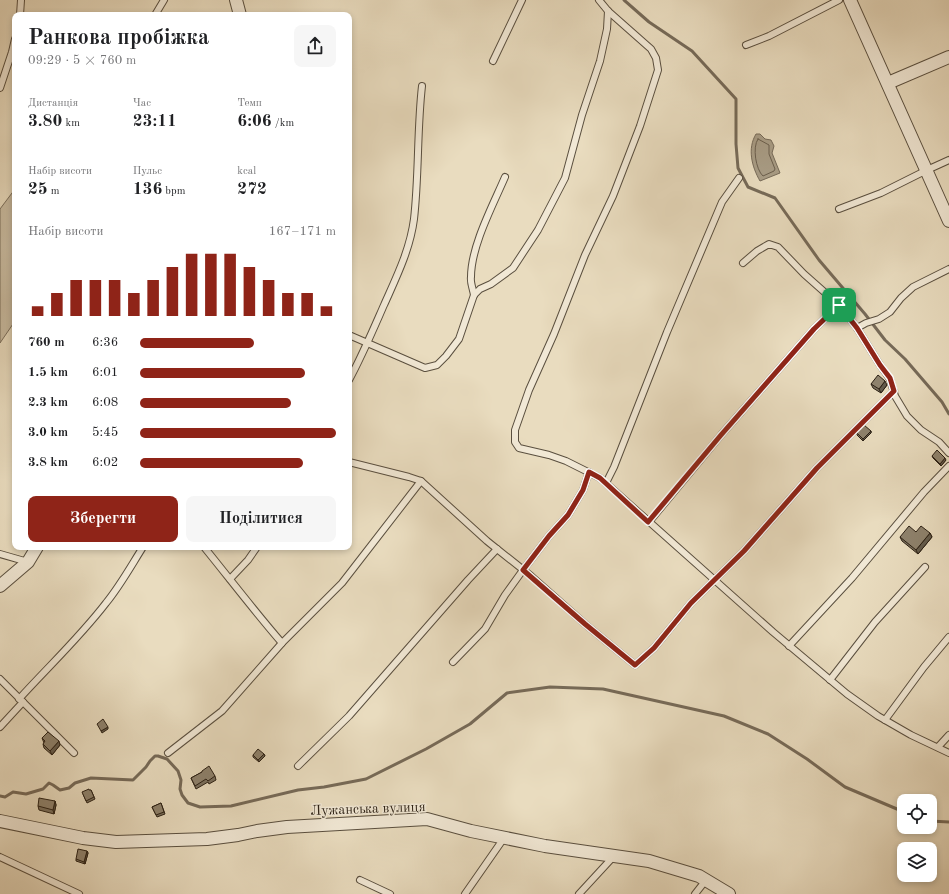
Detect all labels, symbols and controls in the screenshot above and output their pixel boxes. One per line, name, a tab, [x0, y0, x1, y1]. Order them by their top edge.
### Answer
button: share	[294, 25, 336, 67]
text: Ранкова пробіжка	[28, 27, 209, 49]
text: 09:29 · 5 × 760 m	[28, 54, 136, 67]
text: Дистанція	[28, 98, 78, 109]
text: Час	[133, 98, 151, 109]
text: Темп	[237, 98, 262, 109]
text: 3.80	[28, 113, 62, 130]
text: 23:11	[133, 113, 177, 130]
text: 6:06	[237, 113, 272, 130]
text: km	[62, 118, 80, 129]
text: /km	[272, 118, 294, 129]
text: Набір висоти	[28, 166, 92, 177]
text: Пульс	[133, 166, 162, 177]
text: kcal	[237, 166, 256, 177]
text: 25	[28, 181, 48, 198]
text: 136	[133, 181, 162, 198]
text: 272	[237, 181, 267, 198]
text: m	[48, 186, 60, 197]
text: bpm	[162, 186, 185, 197]
text: Набір висоти	[28, 225, 103, 238]
text: 167–171 m	[269, 225, 336, 238]
pin	[822, 288, 856, 322]
icon: arrive	[828, 294, 850, 316]
text: 760 m	[28, 336, 65, 349]
text: 6:36	[92, 336, 118, 349]
text: 1.5 km	[28, 366, 68, 379]
text: 6:01	[92, 366, 118, 379]
text: 2.3 km	[28, 396, 68, 409]
text: 6:08	[92, 396, 118, 409]
text: 3.0 km	[28, 426, 68, 439]
text: 5:45	[92, 426, 118, 439]
text: 3.8 km	[28, 456, 68, 469]
text: 6:02	[92, 456, 118, 469]
button: Зберегти	[28, 496, 178, 542]
button: Поділитися	[186, 496, 336, 542]
map controls	[897, 794, 937, 882]
button: locate	[897, 794, 937, 834]
street label: Лужанська вулиця	[310, 800, 426, 818]
button: layers	[897, 842, 937, 882]

